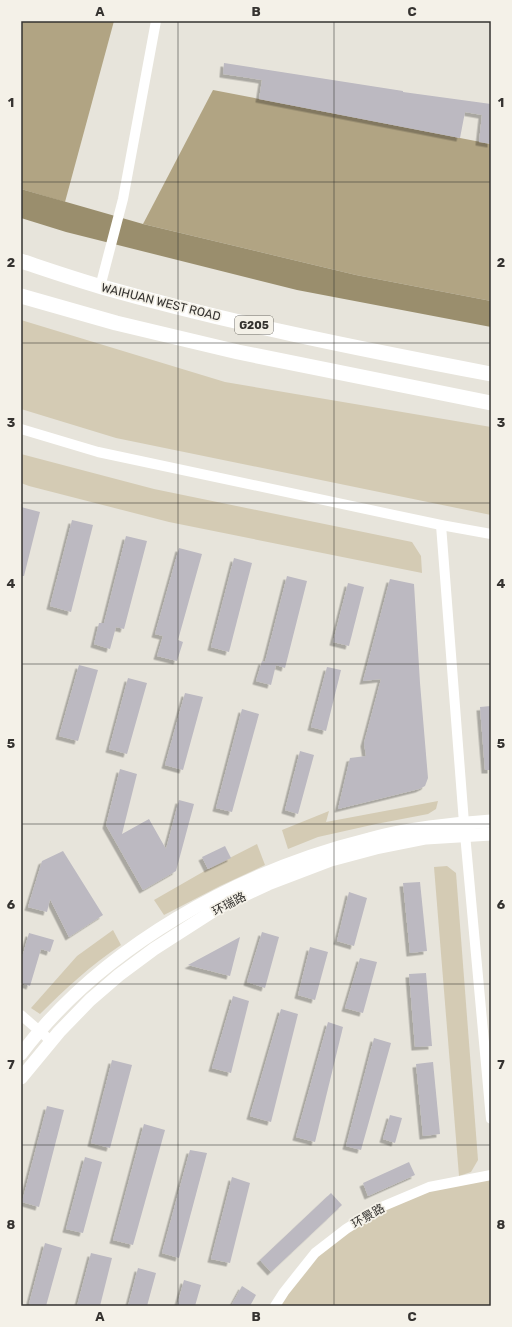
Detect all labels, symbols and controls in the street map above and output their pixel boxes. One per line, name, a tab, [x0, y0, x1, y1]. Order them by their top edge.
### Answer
text: A	[95, 4, 105, 19]
text: B	[251, 4, 261, 19]
text: C	[407, 4, 417, 19]
text: 1	[8, 95, 14, 110]
text: 1	[498, 95, 504, 110]
text: 2	[7, 255, 15, 270]
text: 2	[497, 255, 505, 270]
street label: WAIHUAN WEST ROAD	[100, 280, 222, 324]
road number: G205	[235, 316, 273, 334]
text: 3	[7, 415, 16, 430]
text: 3	[497, 415, 506, 430]
text: 4	[7, 576, 16, 591]
text: 4	[497, 576, 506, 591]
text: 5	[7, 736, 15, 751]
text: 5	[497, 736, 505, 751]
street label: 环瑞路	[210, 889, 248, 919]
text: 6	[7, 897, 16, 912]
text: 6	[497, 897, 506, 912]
text: 7	[7, 1057, 15, 1072]
text: 7	[497, 1057, 505, 1072]
street label: 环景路	[349, 1201, 387, 1231]
text: 8	[7, 1217, 16, 1232]
text: 8	[497, 1217, 506, 1232]
text: A	[95, 1309, 105, 1324]
text: B	[251, 1309, 261, 1324]
text: C	[407, 1309, 417, 1324]

